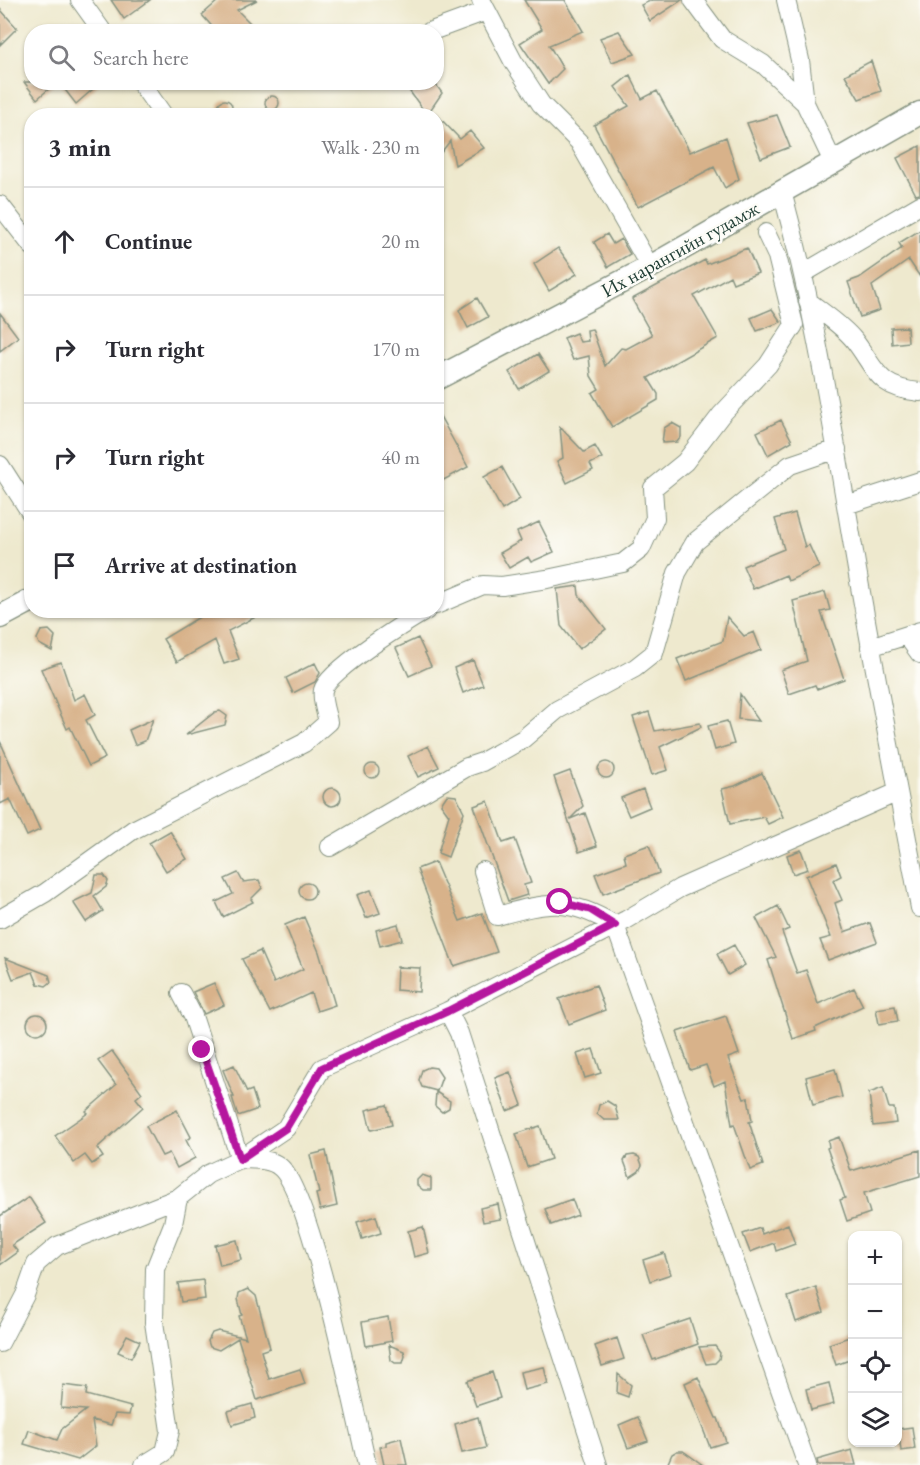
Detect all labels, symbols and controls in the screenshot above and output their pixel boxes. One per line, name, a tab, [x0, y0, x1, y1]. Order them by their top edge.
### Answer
search box	[24, 24, 444, 90]
icon: search	[45, 41, 78, 74]
text: Search here	[93, 43, 188, 72]
text: 3 min	[48, 130, 111, 164]
text: Walk · 230 m	[321, 134, 420, 160]
street label: Их нарангийн гудамж	[596, 195, 764, 303]
icon: ahead	[48, 225, 81, 258]
text: Continue	[105, 227, 192, 256]
text: 20 m	[381, 228, 420, 254]
icon: right	[48, 333, 81, 366]
text: Turn right	[105, 335, 204, 364]
text: 170 m	[372, 336, 420, 362]
icon: right	[48, 441, 81, 474]
text: Turn right	[105, 443, 204, 472]
text: 40 m	[381, 444, 420, 470]
icon: arrive	[48, 549, 81, 582]
text: Arrive at destination	[105, 551, 297, 580]
route start	[546, 888, 572, 914]
route end	[188, 1036, 214, 1062]
map controls	[848, 1231, 902, 1447]
button: +	[848, 1231, 902, 1285]
button: −	[848, 1285, 902, 1339]
button: locate	[848, 1339, 902, 1393]
button: layers	[848, 1393, 902, 1447]

